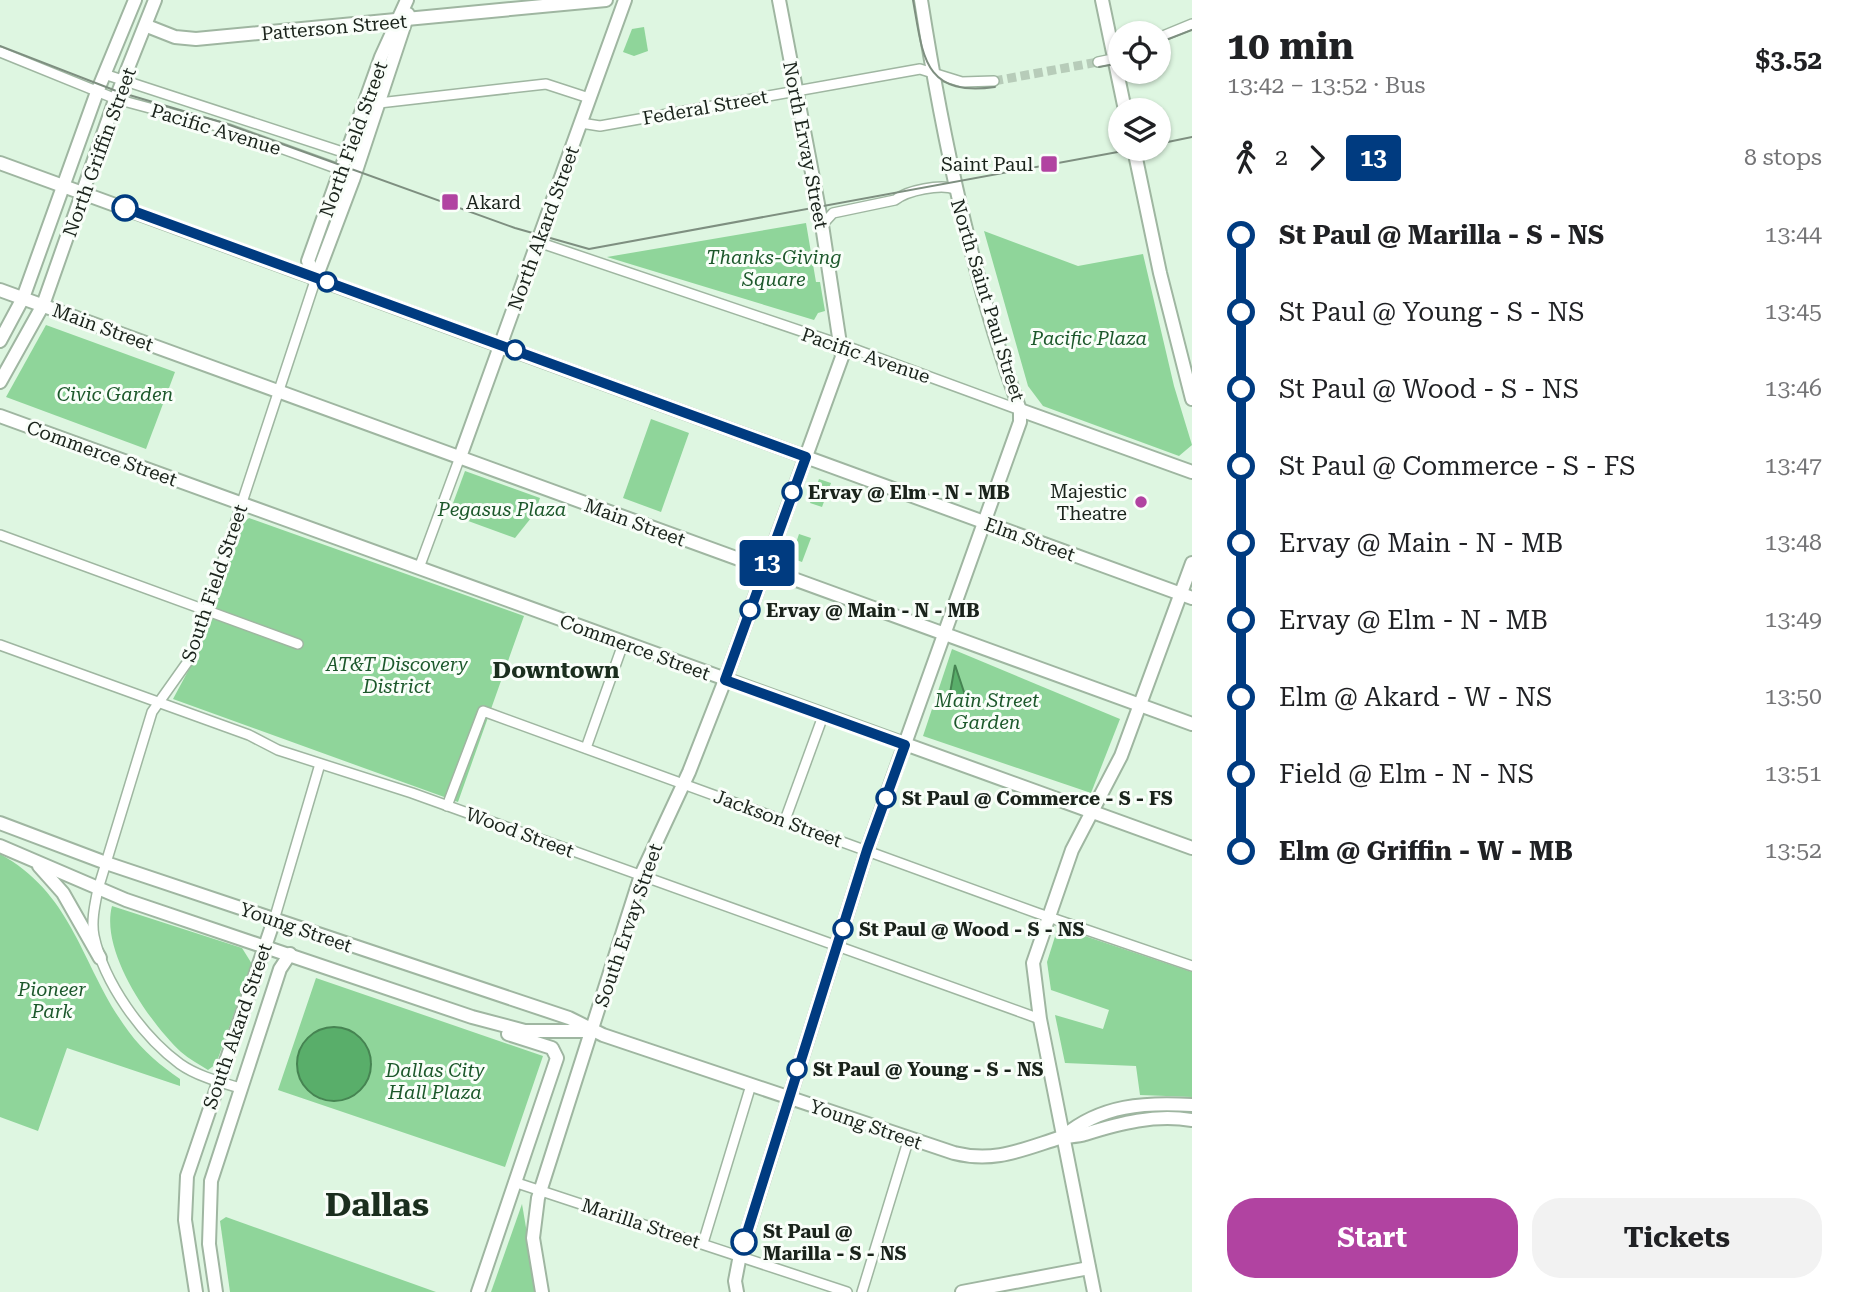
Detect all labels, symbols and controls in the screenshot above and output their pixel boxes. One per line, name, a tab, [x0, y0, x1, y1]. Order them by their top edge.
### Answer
street label: Patterson Street	[260, 10, 408, 45]
map controls	[1108, 21, 1171, 161]
button: locate	[1108, 21, 1171, 84]
text: 10 min	[1227, 24, 1354, 68]
text: $3.52	[1756, 45, 1822, 75]
street label: North Field Street	[315, 58, 392, 220]
street label: North Ervay Street	[778, 59, 833, 231]
street label: North Griffin Street	[58, 64, 141, 240]
text: 13:42 – 13:52 · Bus	[1227, 72, 1425, 99]
street label: Federal Street	[641, 85, 770, 130]
button: layers	[1108, 98, 1171, 161]
street label: Pacific Avenue	[148, 99, 284, 160]
icon: walk	[1227, 139, 1265, 177]
icon: forward	[1298, 139, 1336, 177]
street label: North Akard Street	[503, 143, 584, 314]
text: 2	[1275, 144, 1288, 171]
text: 13	[1360, 144, 1387, 172]
text: 8 stops	[1744, 144, 1822, 171]
place label: Saint Paul	[941, 153, 1033, 176]
marker: Saint Paul	[1039, 154, 1059, 174]
place label: Akard	[466, 191, 521, 214]
marker: Akard	[440, 192, 460, 212]
unlabelled marker	[112, 195, 138, 221]
street label: North Saint Paul Street	[946, 196, 1029, 404]
text: St Paul @ Marilla - S - NS	[1279, 220, 1604, 250]
text: 13:44	[1765, 221, 1822, 248]
park label: Thanks-Giving Square	[706, 246, 842, 291]
unlabelled marker	[317, 272, 337, 292]
text: St Paul @ Young - S - NS	[1279, 297, 1585, 327]
text: 13:45	[1765, 298, 1822, 325]
street label: Main Street	[49, 299, 156, 356]
street label: Pacific Avenue	[798, 323, 933, 388]
park label: Pacific Plaza	[1030, 327, 1147, 350]
unlabelled marker	[505, 340, 525, 360]
text: St Paul @ Wood - S - NS	[1279, 374, 1579, 404]
text: 13:46	[1765, 375, 1822, 402]
park label: Civic Garden	[57, 383, 174, 406]
street label: Commerce Street	[23, 416, 180, 491]
text: St Paul @ Commerce - S - FS	[1279, 451, 1635, 481]
text: 13:47	[1765, 452, 1822, 479]
place label: Majestic Theatre	[1050, 480, 1127, 525]
place label: Ervay @ Elm - N - MB	[808, 481, 1010, 504]
marker: Ervay @ Elm - N - MB	[782, 482, 802, 502]
street label: Main Street	[581, 494, 688, 551]
marker: Majestic Theatre	[1133, 494, 1149, 510]
park label: Pegasus Plaza	[437, 498, 566, 521]
street label: South Field Street	[177, 501, 252, 665]
street label: Elm Street	[981, 512, 1078, 566]
text: Ervay @ Main - N - MB	[1279, 528, 1563, 558]
text: 13:48	[1765, 529, 1822, 556]
line badge: 13	[736, 540, 798, 586]
text: 13	[754, 549, 780, 577]
place label: Ervay @ Main - N - MB	[766, 599, 980, 622]
marker: Ervay @ Main - N - MB	[740, 600, 760, 620]
text: Ervay @ Elm - N - MB	[1279, 605, 1548, 635]
text: 13:49	[1765, 606, 1822, 633]
street label: Commerce Street	[556, 610, 713, 685]
park label: AT&T Discovery District	[325, 653, 468, 698]
district label: Downtown	[493, 657, 620, 684]
text: Elm @ Akard - W - NS	[1279, 682, 1552, 712]
text: 13:50	[1765, 683, 1822, 710]
park label: Main Street Garden	[934, 689, 1039, 734]
text: Field @ Elm - N - NS	[1279, 759, 1534, 789]
text: 13:51	[1765, 760, 1822, 787]
street label: Jackson Street	[710, 785, 845, 852]
place label: St Paul @ Commerce - S - FS	[902, 787, 1173, 810]
marker: St Paul @ Commerce - S - FS	[876, 788, 896, 808]
street label: Wood Street	[463, 802, 577, 863]
text: Elm @ Griffin - W - MB	[1279, 836, 1573, 866]
text: 13:52	[1765, 837, 1822, 864]
street label: South Ervay Street	[590, 841, 667, 1010]
street label: Young Street	[237, 897, 355, 957]
place label: St Paul @ Wood - S - NS	[859, 918, 1084, 941]
marker: St Paul @ Wood - S - NS	[833, 919, 853, 939]
street label: South Akard Street	[198, 940, 277, 1112]
park label: Pioneer Park	[17, 978, 86, 1023]
place label: St Paul @ Young - S - NS	[813, 1058, 1044, 1081]
park label: Dallas City Hall Plaza	[384, 1059, 485, 1104]
marker: St Paul @ Young - S - NS	[787, 1059, 807, 1079]
street label: Young Street	[807, 1094, 925, 1154]
district label: Dallas	[325, 1185, 429, 1224]
street label: Marilla Street	[579, 1193, 703, 1253]
button: Start	[1227, 1198, 1518, 1278]
button: Tickets	[1532, 1198, 1822, 1278]
place label: St Paul @ Marilla - S - NS	[763, 1220, 907, 1265]
marker: St Paul @ Marilla - S - NS	[731, 1229, 757, 1255]

